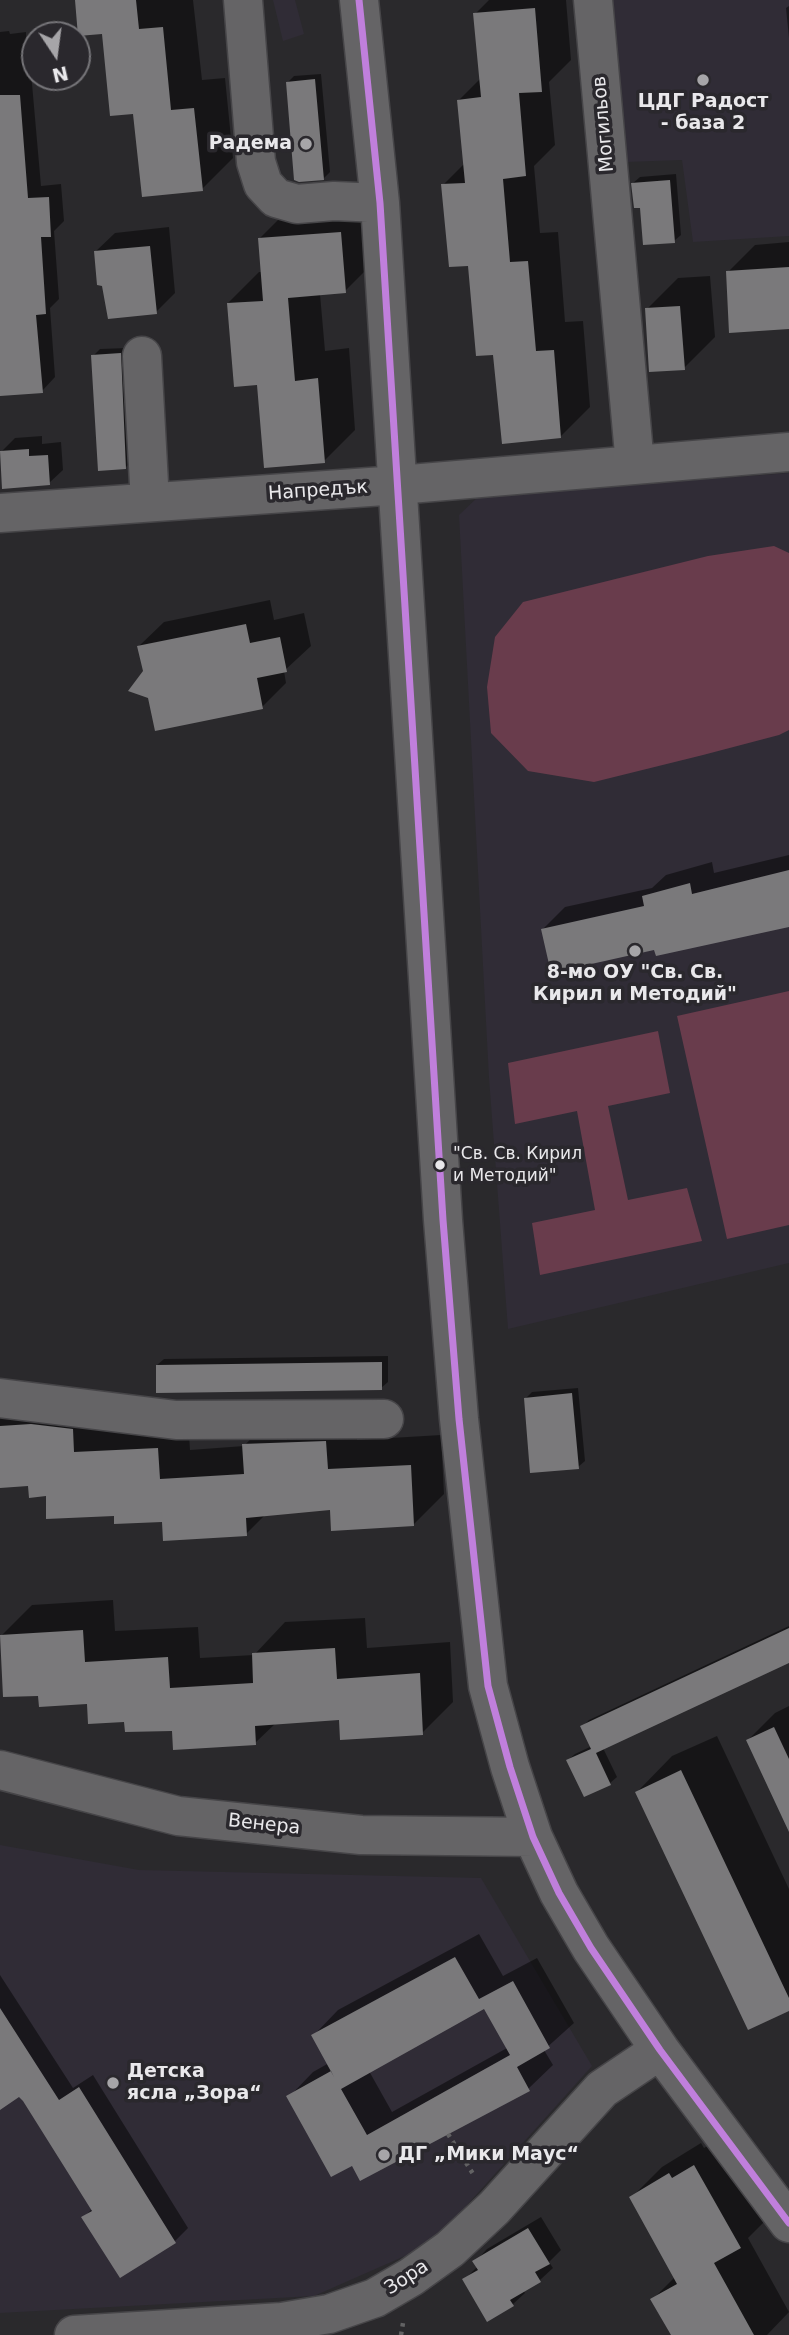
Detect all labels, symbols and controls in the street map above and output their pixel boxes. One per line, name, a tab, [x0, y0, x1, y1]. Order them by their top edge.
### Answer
north arrow	[21, 21, 91, 91]
text: N	[50, 62, 70, 87]
marker: ЦДГ Радост - база 2	[695, 72, 711, 88]
street label: Могильов	[588, 75, 620, 173]
place label: ЦДГ Радост - база 2	[638, 91, 768, 135]
place label: Радема	[209, 133, 292, 155]
marker: Радема	[298, 136, 314, 152]
street label: Напредък	[267, 476, 369, 506]
marker: 8-мо ОУ "Св. Св. Кирил и Методий"	[627, 943, 643, 959]
place label: 8-мо ОУ "Св. Св. Кирил и Методий"	[533, 962, 737, 1006]
place label: "Св. Св. Кирил и Методий"	[453, 1145, 582, 1185]
marker: "Св. Св. Кирил и Методий"	[433, 1158, 447, 1172]
street label: Венера	[227, 1810, 301, 1840]
place label: Детска ясла „Зора“	[127, 2061, 262, 2105]
marker: Детска ясла „Зора“	[105, 2075, 121, 2091]
place label: ДГ „Мики Маус“	[398, 2144, 579, 2166]
marker: ДГ „Мики Маус“	[376, 2147, 392, 2163]
street label: Зора	[381, 2256, 433, 2300]

